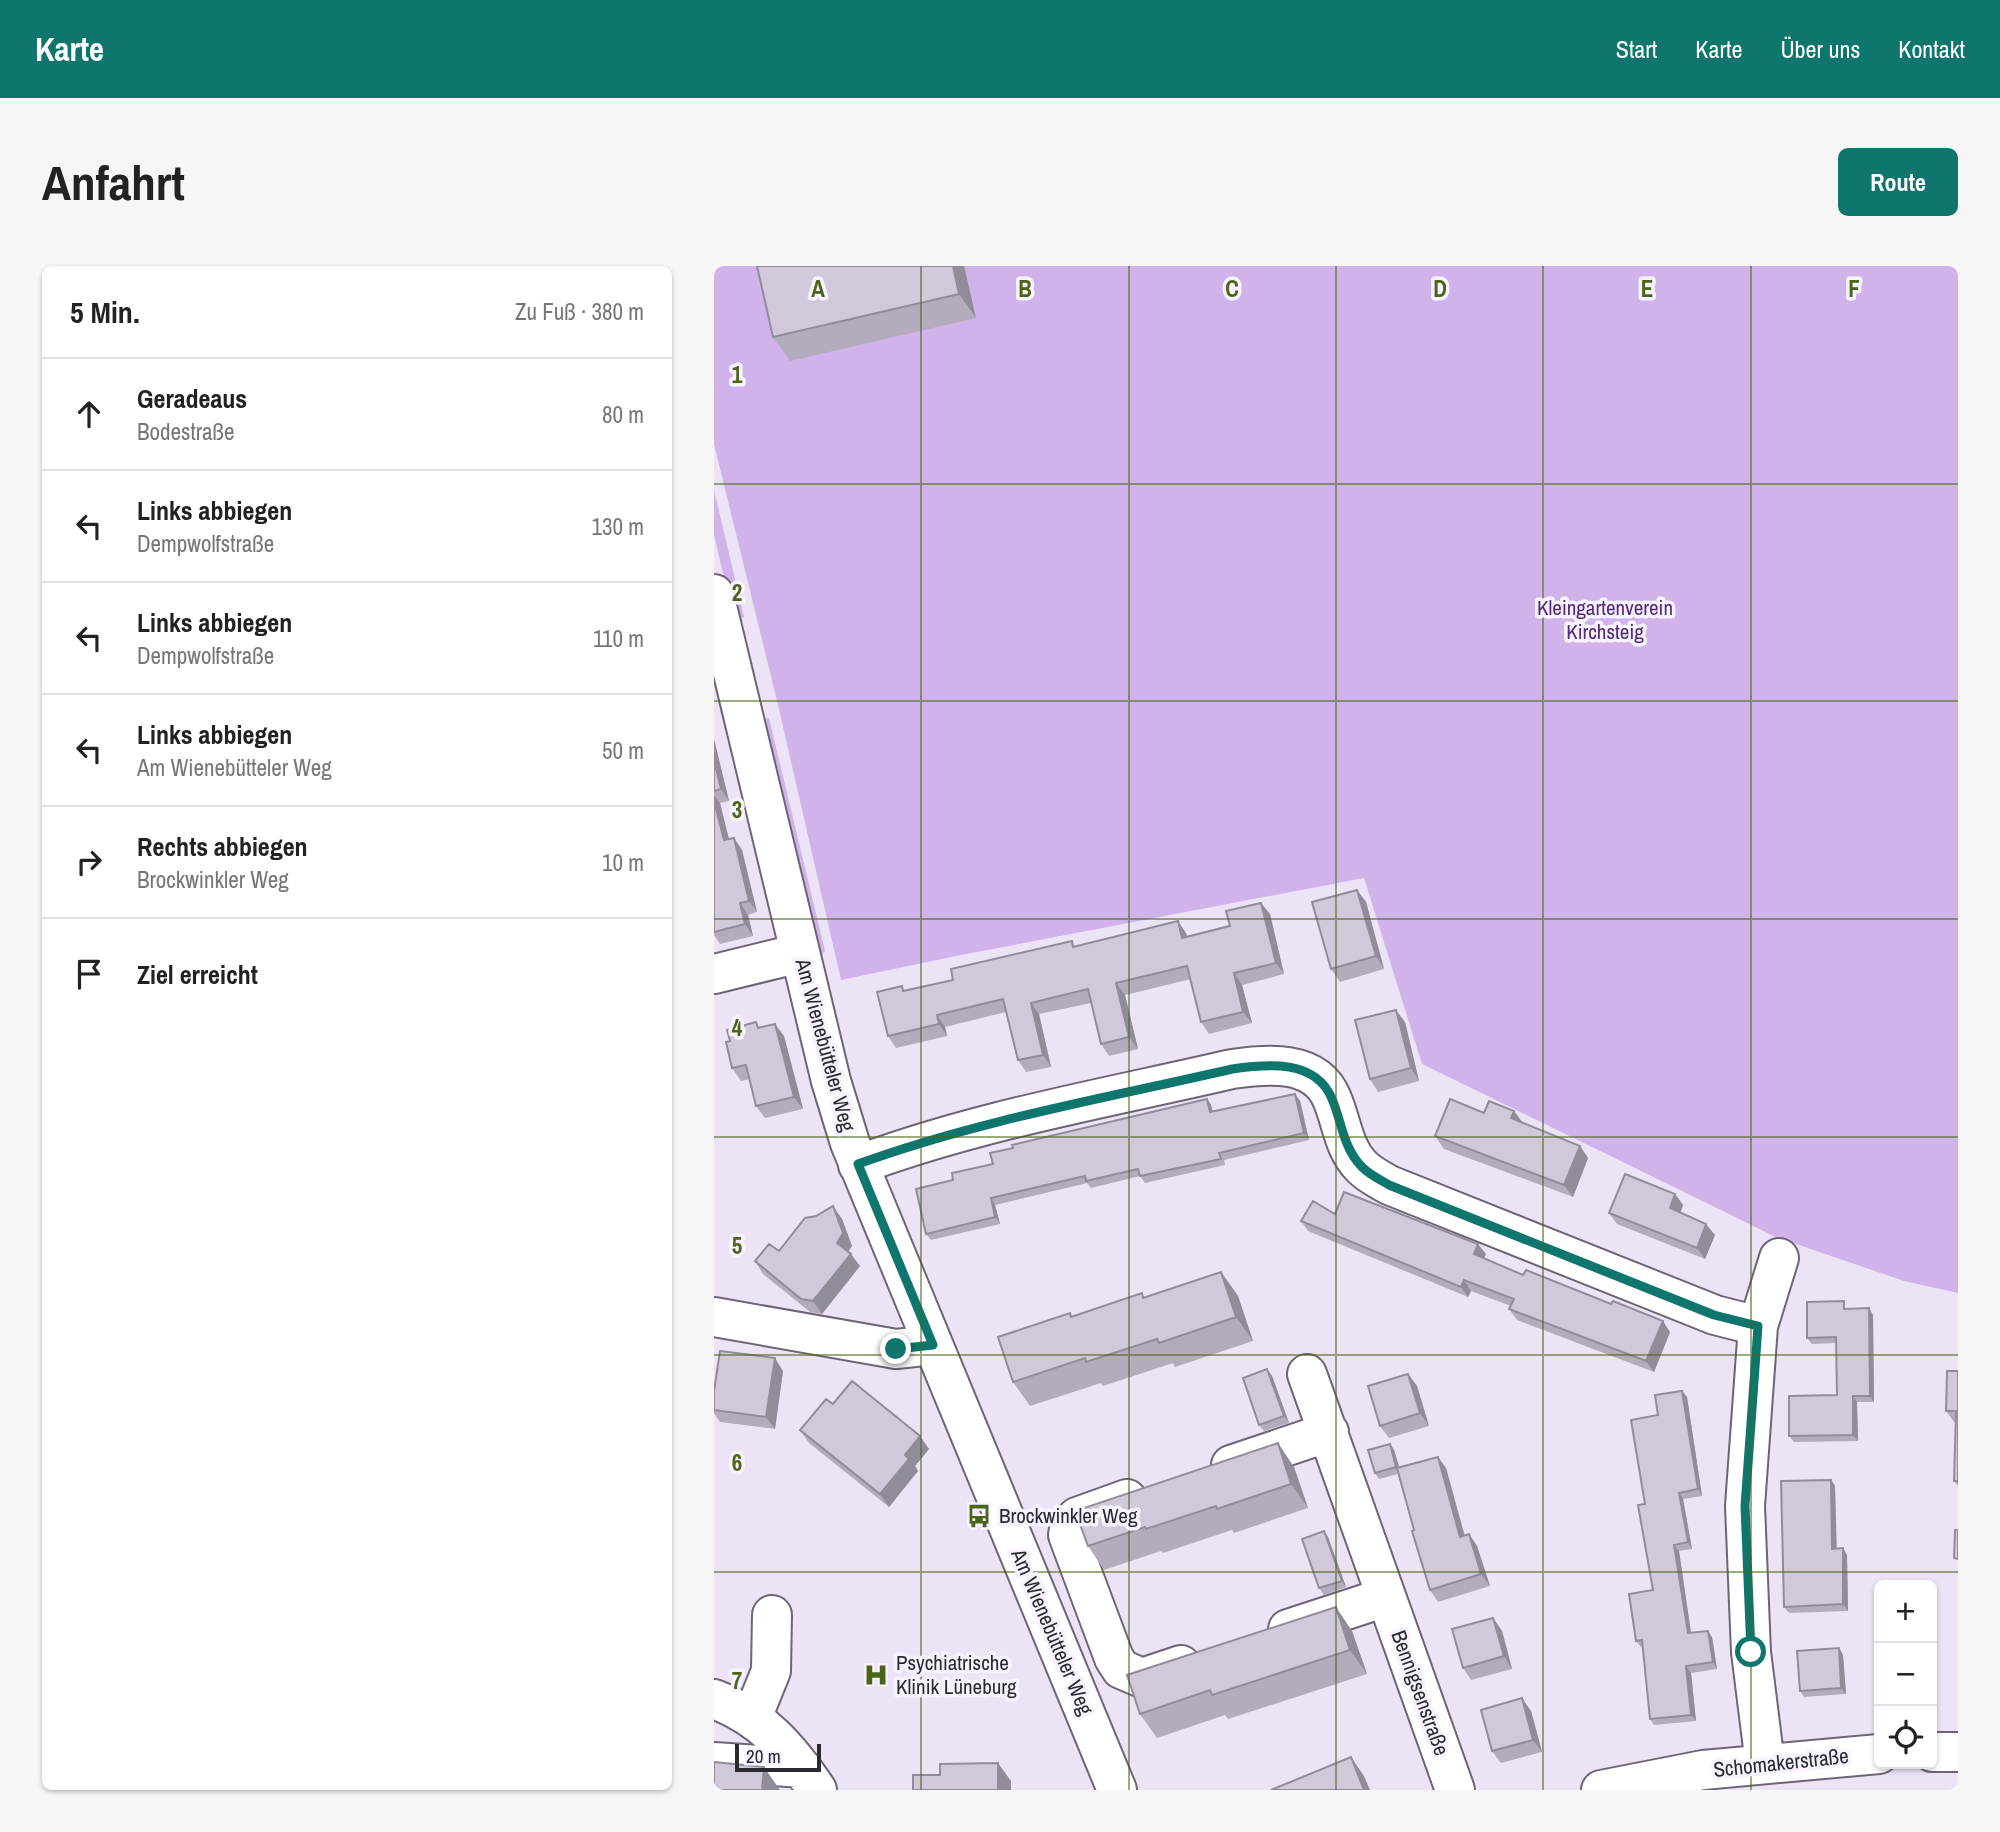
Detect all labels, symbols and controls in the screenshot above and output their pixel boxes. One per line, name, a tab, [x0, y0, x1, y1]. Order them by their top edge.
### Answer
text: Karte	[35, 27, 104, 71]
text: Start	[1616, 33, 1657, 65]
text: Karte	[1695, 33, 1742, 65]
text: Über uns	[1780, 33, 1860, 65]
text: Kontakt	[1898, 33, 1965, 65]
button: Route	[1838, 148, 1958, 216]
text: Anfahrt	[42, 149, 185, 215]
text: A	[811, 273, 825, 304]
text: B	[1018, 273, 1032, 304]
text: C	[1225, 273, 1239, 304]
text: D	[1433, 273, 1447, 304]
text: E	[1641, 273, 1653, 304]
text: F	[1848, 273, 1860, 304]
text: 5 Min.	[70, 292, 140, 332]
text: Zu Fuß · 380 m	[515, 296, 644, 327]
text: 1	[732, 359, 743, 390]
text: Geradeaus	[137, 381, 247, 416]
icon: ahead	[70, 395, 108, 433]
text: 80 m	[602, 399, 644, 430]
text: Bodestraße	[137, 416, 235, 447]
text: Links abbiegen	[137, 493, 292, 528]
icon: left	[70, 507, 108, 545]
text: 130 m	[592, 511, 644, 542]
text: Dempwolfstraße	[137, 528, 274, 559]
text: 2	[732, 577, 742, 608]
park label: Kleingartenverein Kirchsteig	[1537, 593, 1673, 646]
text: Links abbiegen	[137, 605, 292, 640]
icon: left	[70, 619, 108, 657]
text: 110 m	[593, 623, 644, 654]
text: Dempwolfstraße	[137, 640, 274, 671]
text: Links abbiegen	[137, 717, 292, 752]
icon: left	[70, 731, 108, 769]
text: 50 m	[602, 735, 644, 766]
text: Am Wienebütteler Weg	[137, 752, 332, 783]
text: 3	[732, 794, 742, 825]
text: Rechts abbiegen	[137, 829, 308, 864]
icon: right	[70, 843, 108, 881]
text: 10 m	[602, 847, 644, 878]
text: Brockwinkler Weg	[137, 864, 289, 895]
street label: Am Wienebütteler Weg	[788, 954, 863, 1135]
icon: arrive	[70, 955, 108, 993]
text: Ziel erreicht	[137, 957, 258, 992]
text: 4	[732, 1012, 743, 1043]
text: 5	[732, 1230, 742, 1261]
route end	[880, 1333, 911, 1364]
text: 6	[732, 1447, 742, 1478]
place label: Brockwinkler Weg	[999, 1501, 1138, 1530]
bus stop icon: Brockwinkler Weg	[965, 1502, 993, 1530]
street label: Am Wienebütteler Weg	[1004, 1543, 1101, 1720]
map controls	[1874, 1580, 1937, 1769]
button: +	[1874, 1580, 1937, 1643]
street label: Bennigsenstraße	[1384, 1626, 1457, 1759]
route start	[1735, 1636, 1766, 1667]
button: −	[1874, 1643, 1937, 1706]
place label: Psychiatrische Klinik Lüneburg	[896, 1648, 1017, 1701]
hospital icon: Psychiatrische Klinik Lüneburg	[862, 1661, 890, 1689]
text: 7	[732, 1665, 742, 1696]
button: locate	[1874, 1706, 1937, 1769]
scale bar	[735, 1741, 821, 1773]
street label: Schomakerstraße	[1712, 1741, 1850, 1784]
text: 20 m	[746, 1743, 781, 1769]

